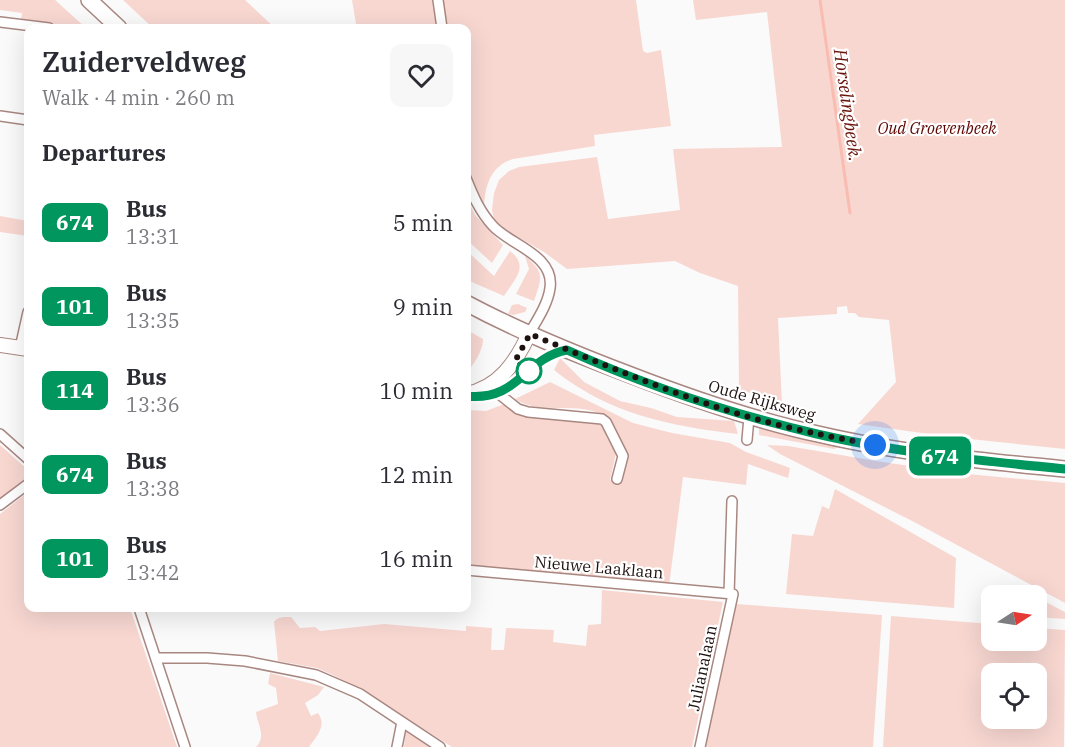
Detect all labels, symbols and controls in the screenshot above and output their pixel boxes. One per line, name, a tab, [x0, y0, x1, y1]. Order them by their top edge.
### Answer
text: Zuiderveldweg	[42, 43, 246, 80]
button: heart	[390, 44, 453, 107]
water label: Horselingbeek.	[829, 46, 867, 163]
text: Walk · 4 min · 260 m	[42, 84, 235, 111]
park label: Oud Groevenbeek	[877, 118, 997, 138]
text: Departures	[42, 138, 166, 167]
text: Bus	[126, 194, 167, 223]
text: 674	[56, 208, 94, 236]
text: 5 min	[393, 208, 453, 237]
text: 13:31	[126, 223, 180, 250]
text: Bus	[126, 278, 167, 307]
text: 101	[56, 292, 94, 320]
text: 9 min	[393, 292, 453, 321]
text: 13:35	[126, 307, 180, 334]
unlabelled marker	[516, 358, 542, 384]
text: Bus	[126, 362, 167, 391]
street label: Oude Rijksweg	[706, 375, 818, 425]
text: 114	[56, 376, 94, 404]
text: 10 min	[380, 376, 453, 405]
text: 13:36	[126, 391, 180, 418]
your location	[860, 430, 890, 460]
line badge: 674	[906, 436, 974, 476]
text: 674	[921, 442, 959, 470]
text: Bus	[126, 446, 167, 475]
text: 674	[56, 460, 94, 488]
text: 12 min	[380, 460, 453, 489]
text: 13:38	[126, 475, 180, 502]
text: Bus	[126, 530, 167, 559]
text: 101	[56, 544, 94, 572]
text: 16 min	[380, 544, 453, 573]
street label: Nieuwe Laaklaan	[534, 551, 664, 583]
text: 13:42	[126, 559, 180, 586]
north arrow	[981, 585, 1047, 651]
map controls	[981, 585, 1047, 729]
street label: Julianalaan	[683, 623, 721, 713]
button: locate	[981, 663, 1047, 729]

